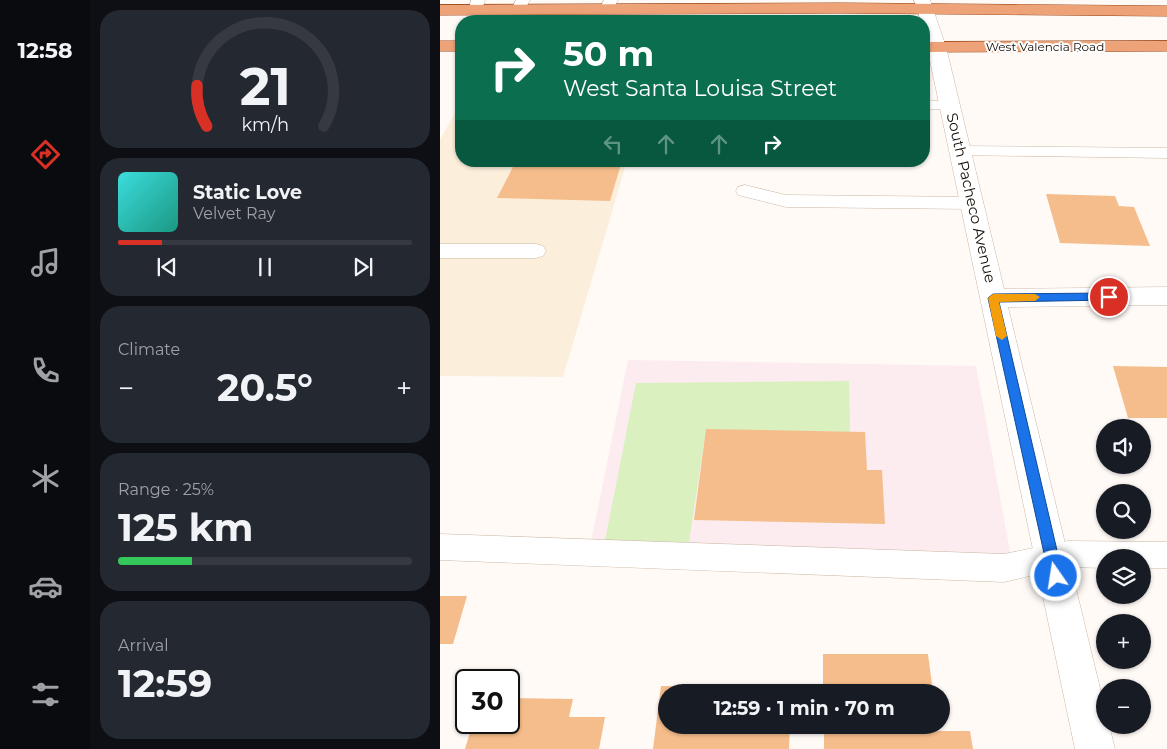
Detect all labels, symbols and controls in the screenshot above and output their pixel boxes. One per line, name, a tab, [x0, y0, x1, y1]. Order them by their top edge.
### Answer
text: 50 m	[563, 32, 654, 75]
icon: right	[480, 35, 545, 100]
text: 12:58	[18, 37, 72, 64]
street label: West Valencia Road	[986, 39, 1104, 54]
text: 21	[239, 55, 291, 118]
text: West Santa Louisa Street	[563, 75, 837, 102]
street label: South Pacheco Avenue	[943, 111, 1000, 285]
text: km/h	[241, 114, 289, 135]
icon: left	[599, 130, 627, 158]
icon: ahead	[652, 130, 680, 158]
icon: ahead	[705, 130, 733, 158]
icon: right	[758, 130, 786, 158]
icon: directions	[28, 137, 63, 172]
text: Static Love	[193, 181, 302, 204]
text: Velvet Ray	[193, 204, 275, 223]
icon: music	[28, 245, 63, 280]
icon: previous	[153, 253, 181, 281]
icon: pause	[251, 253, 279, 281]
icon: next	[349, 253, 377, 281]
pin	[1088, 276, 1130, 318]
icon: arrive	[1095, 283, 1123, 311]
text: Climate	[118, 340, 180, 359]
icon: phone	[28, 353, 63, 388]
text: 20.5°	[217, 364, 313, 411]
text: −	[118, 371, 134, 405]
text: +	[396, 371, 412, 405]
map controls	[1096, 419, 1151, 734]
button: sound	[1096, 419, 1151, 474]
icon: climate	[28, 461, 63, 496]
text: Range · 25%	[118, 480, 214, 499]
button: search	[1096, 484, 1151, 539]
text: 125 km	[118, 504, 253, 551]
position arrow	[1029, 549, 1081, 601]
button: layers	[1096, 549, 1151, 604]
icon: car	[28, 569, 63, 604]
button: +	[1096, 614, 1151, 669]
text: Arrival	[118, 636, 168, 655]
text: 12:59	[118, 660, 212, 707]
speed limit sign: 30	[455, 669, 520, 734]
icon: filters	[28, 677, 63, 712]
button: −	[1096, 679, 1151, 734]
text: 12:59 · 1 min · 70 m	[713, 697, 895, 720]

